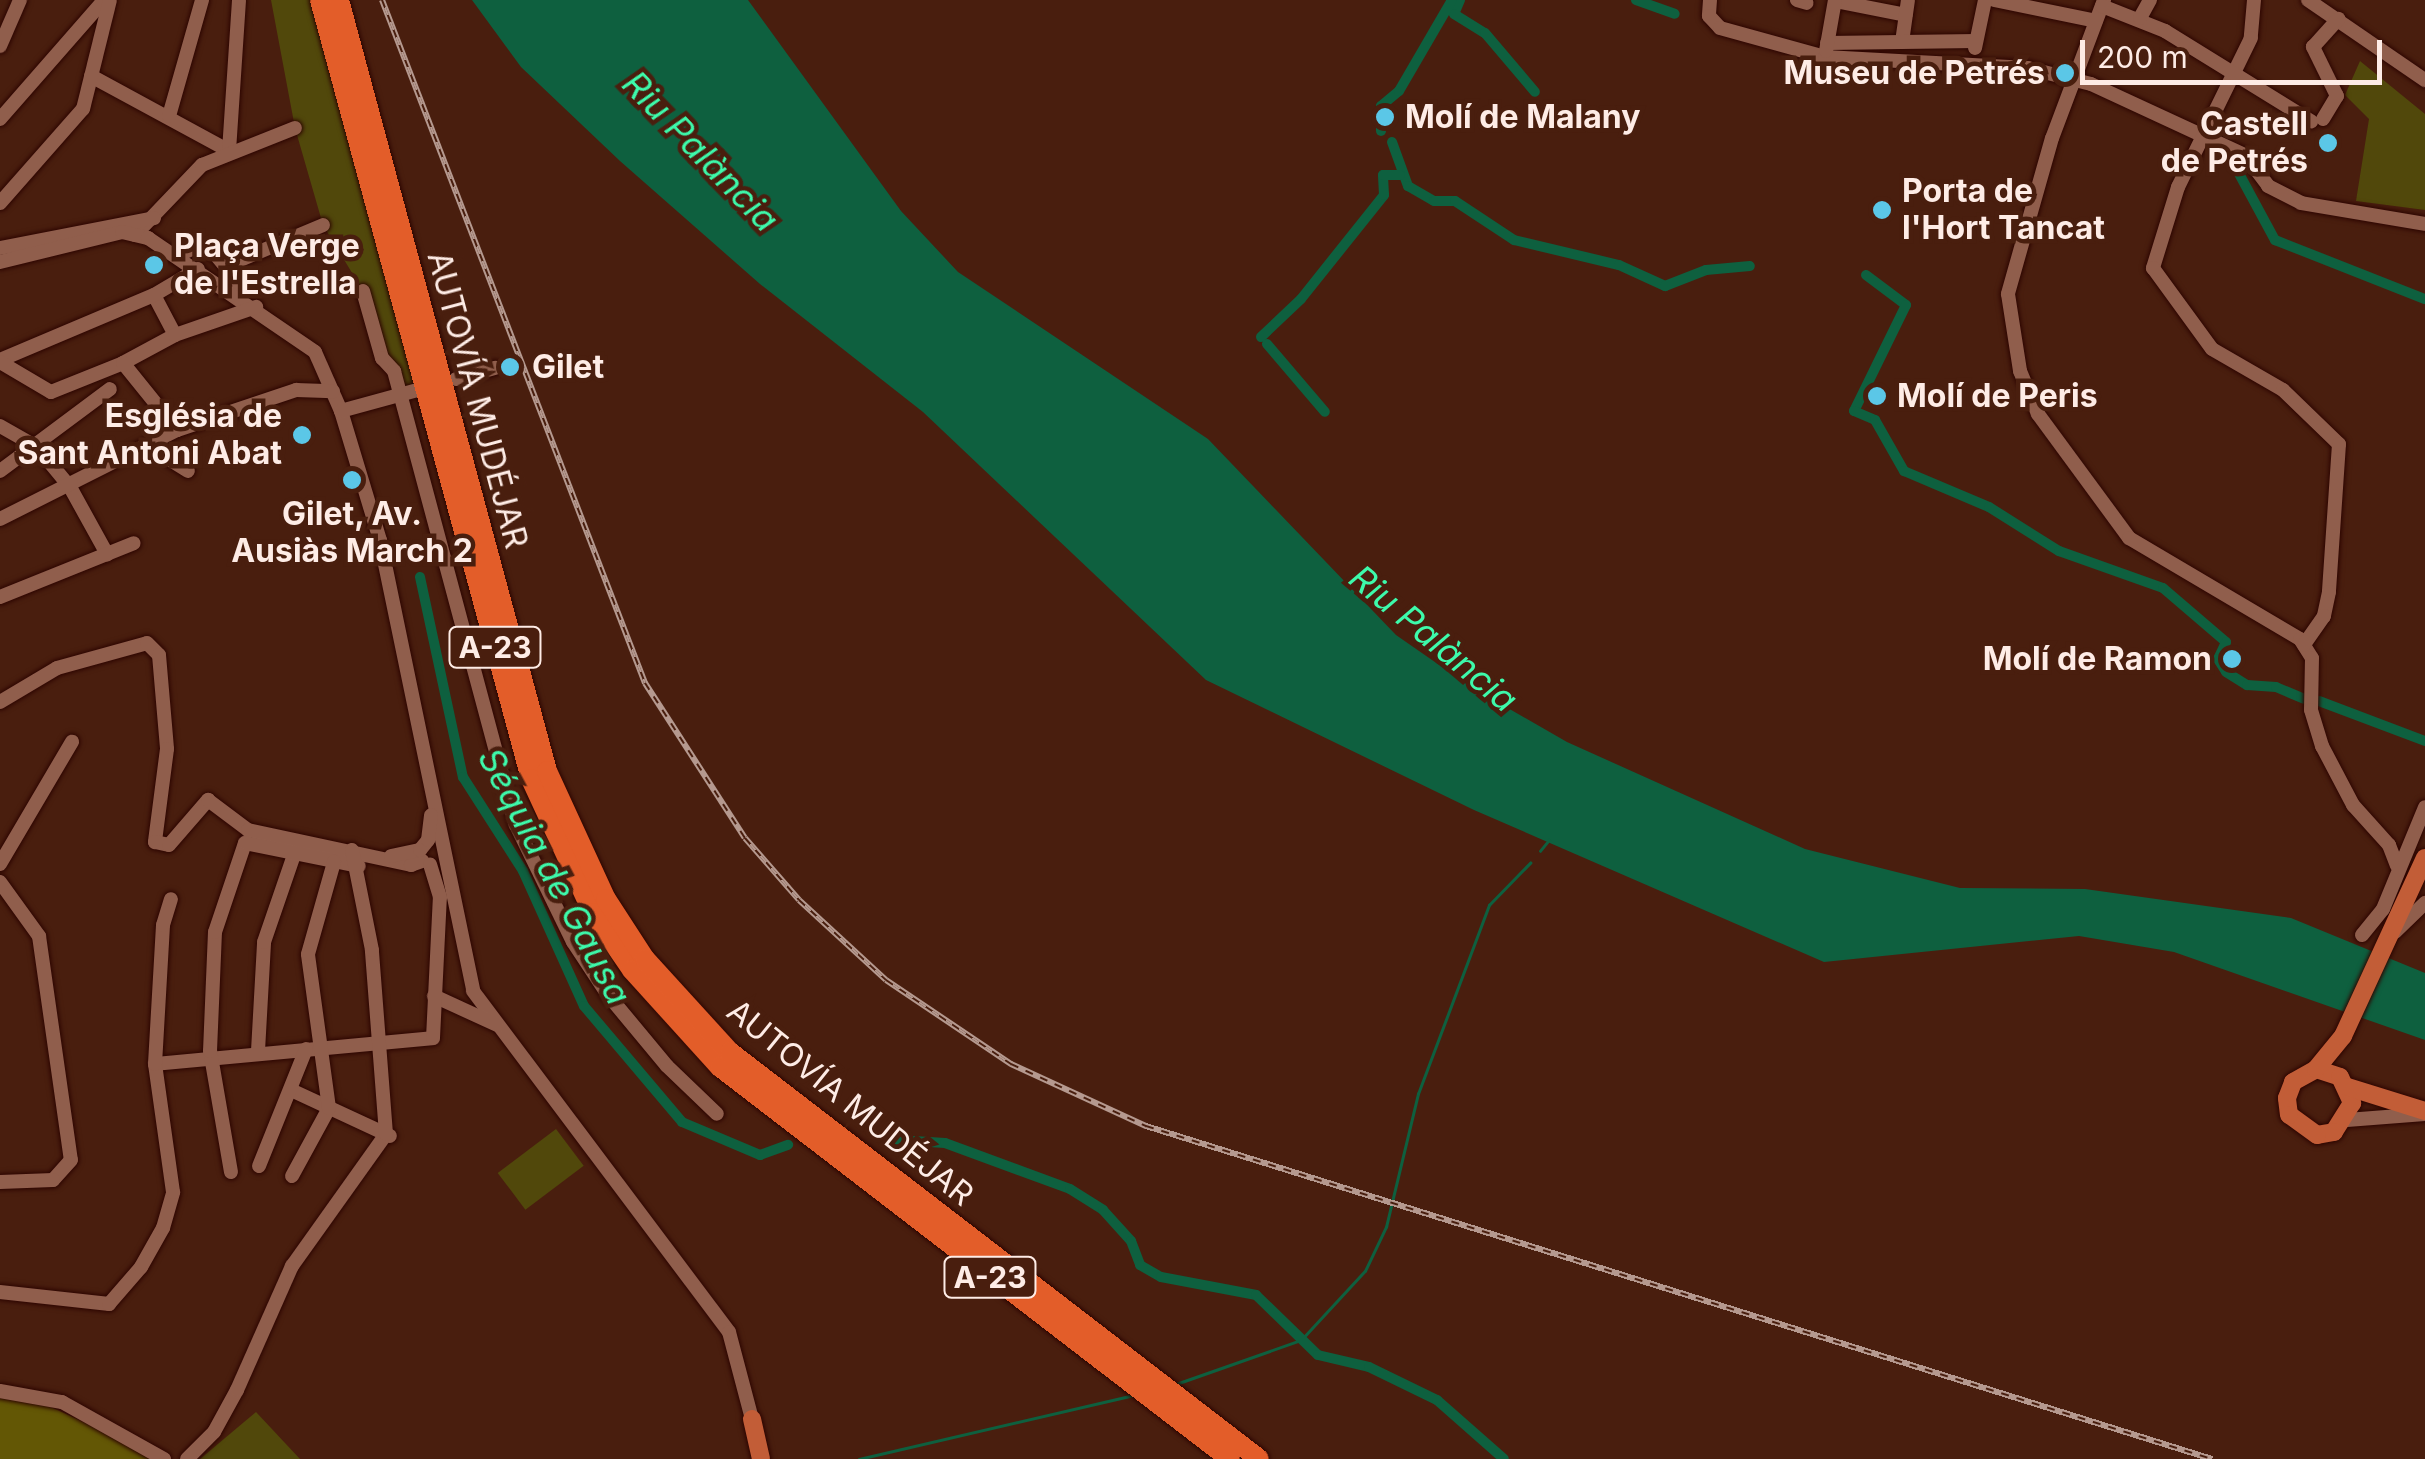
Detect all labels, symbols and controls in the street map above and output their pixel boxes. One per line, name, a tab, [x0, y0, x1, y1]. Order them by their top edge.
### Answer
scale bar	[2085, 20, 2388, 82]
text: 200 m	[2097, 39, 2188, 75]
place label: Museu de Petrés	[1783, 54, 2045, 92]
water label: Riu Palància	[614, 62, 788, 240]
marker: Museu de Petrés	[2054, 62, 2076, 84]
place label: Molí de Malany	[1405, 98, 1640, 136]
marker: Molí de Malany	[1374, 106, 1396, 128]
place label: Castell de Petrés	[2161, 106, 2308, 181]
marker: Castell de Petrés	[2317, 132, 2339, 154]
place label: Porta de l'Hort Tancat	[1902, 173, 2105, 248]
marker: Porta de l'Hort Tancat	[1871, 199, 1893, 221]
place label: Plaça Verge de l'Estrella	[174, 228, 360, 303]
street label: AUTOVÍA MUDÉJAR	[419, 248, 535, 552]
marker: Plaça Verge de l'Estrella	[143, 254, 165, 276]
place label: Gilet	[532, 348, 604, 386]
marker: Gilet	[497, 354, 523, 380]
place label: Molí de Peris	[1897, 377, 2098, 415]
marker: Molí de Peris	[1866, 385, 1888, 407]
place label: Església de Sant Antoni Abat	[18, 398, 282, 473]
marker: Església de Sant Antoni Abat	[291, 424, 313, 446]
marker: Gilet, Av. Ausiàs March 2	[341, 469, 363, 491]
place label: Gilet, Av. Ausiàs March 2	[231, 496, 473, 571]
water label: Riu Palància	[1342, 556, 1526, 720]
road number: A-23	[448, 622, 542, 672]
place label: Molí de Ramon	[1983, 640, 2212, 678]
marker: Molí de Ramon	[2221, 648, 2243, 670]
water label: Séquia de Gausa	[470, 741, 640, 1011]
street label: AUTOVÍA MUDÉJAR	[719, 992, 981, 1214]
road number: A-23	[942, 1252, 1038, 1302]

